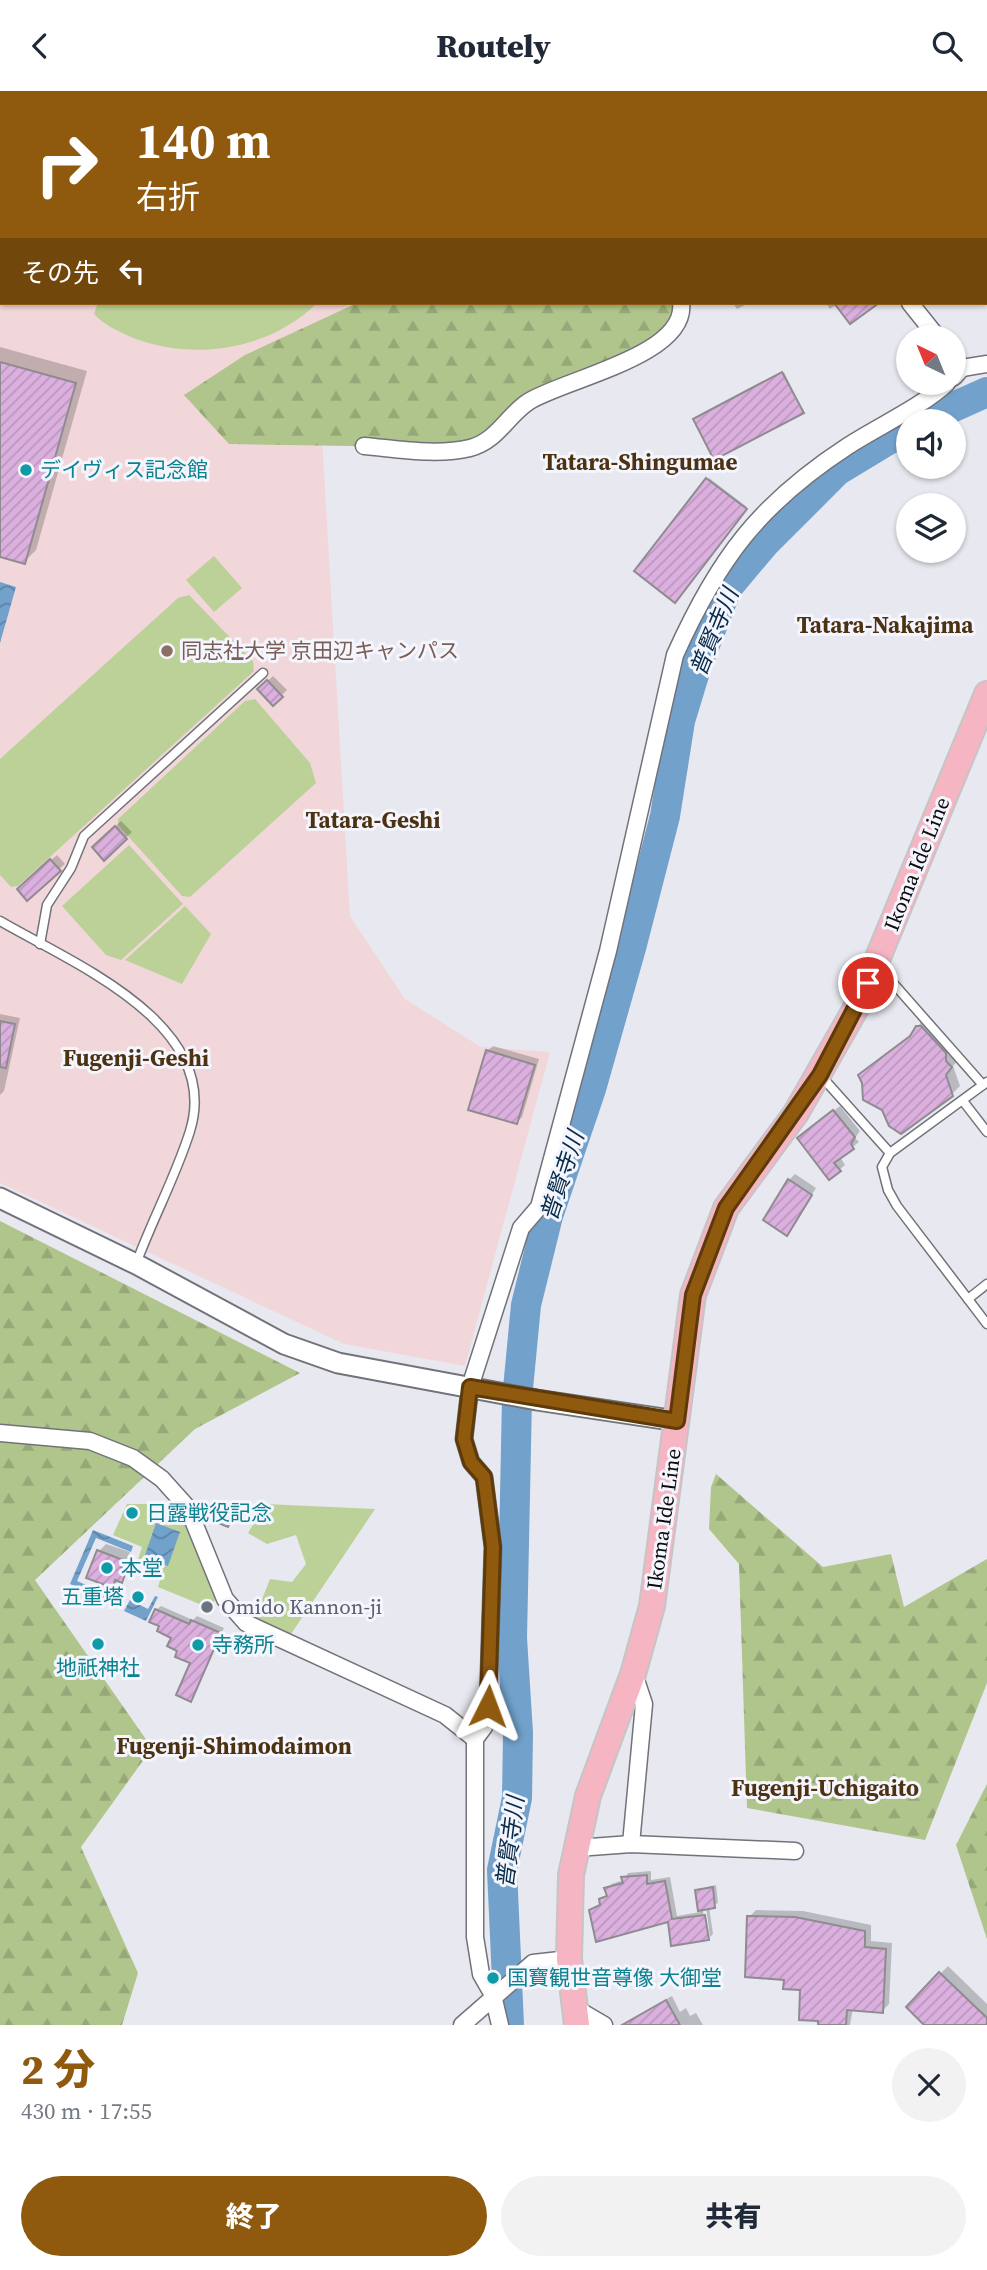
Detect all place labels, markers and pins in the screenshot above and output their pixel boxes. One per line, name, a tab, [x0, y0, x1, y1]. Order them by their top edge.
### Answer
place label: デイヴィス記念館	[40, 455, 208, 484]
marker: デイヴィス記念館	[18, 462, 34, 478]
place label: 同志社大学 京田辺キャンパス	[181, 636, 459, 665]
marker: 同志社大学 京田辺キャンパス	[159, 643, 175, 659]
pin	[838, 953, 898, 1013]
place label: 日露戦役記念	[146, 1498, 272, 1527]
marker: 日露戦役記念	[124, 1505, 140, 1521]
place label: 本堂	[121, 1553, 163, 1582]
marker: 本堂	[99, 1560, 115, 1576]
place label: 五重塔	[61, 1582, 124, 1611]
marker: 五重塔	[130, 1589, 146, 1605]
place label: Omido Kannon-ji	[221, 1592, 382, 1621]
marker: Omido Kannon-ji	[199, 1599, 215, 1615]
place label: 寺務所	[212, 1630, 275, 1659]
marker: 地祇神社	[90, 1636, 106, 1652]
marker: 寺務所	[190, 1637, 206, 1653]
place label: 地祇神社	[56, 1653, 140, 1682]
place label: 国寶観世音尊像 大御堂	[507, 1963, 722, 1992]
marker: 国寶観世音尊像 大御堂	[485, 1970, 501, 1986]

